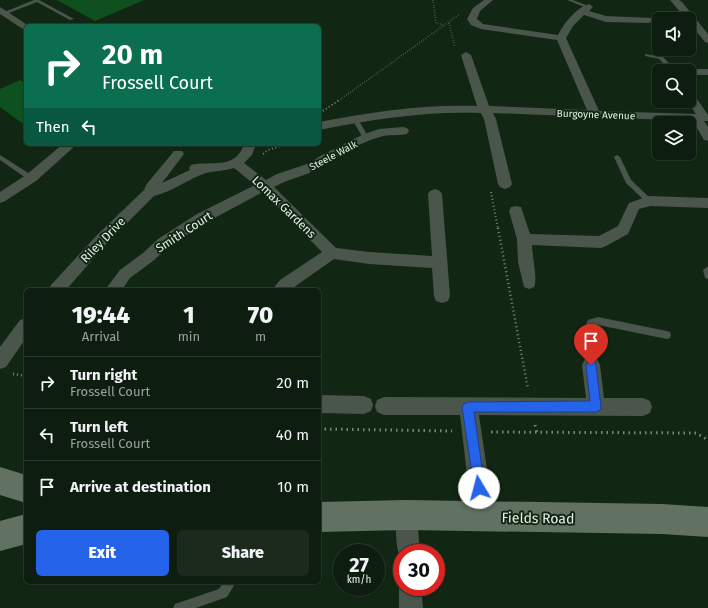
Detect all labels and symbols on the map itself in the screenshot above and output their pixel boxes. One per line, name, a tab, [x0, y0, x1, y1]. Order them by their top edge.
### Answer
street label: Burgoyne Avenue	[557, 108, 635, 122]
street label: Steele Walk	[308, 138, 360, 173]
street label: Lomax Gardens	[249, 173, 319, 241]
street label: Smith Court	[153, 208, 215, 255]
street label: Riley Drive	[78, 214, 128, 266]
pin	[574, 324, 608, 365]
position arrow	[458, 467, 500, 509]
street label: Fields Road	[501, 509, 575, 528]
speed limit sign: 30	[393, 544, 445, 596]

